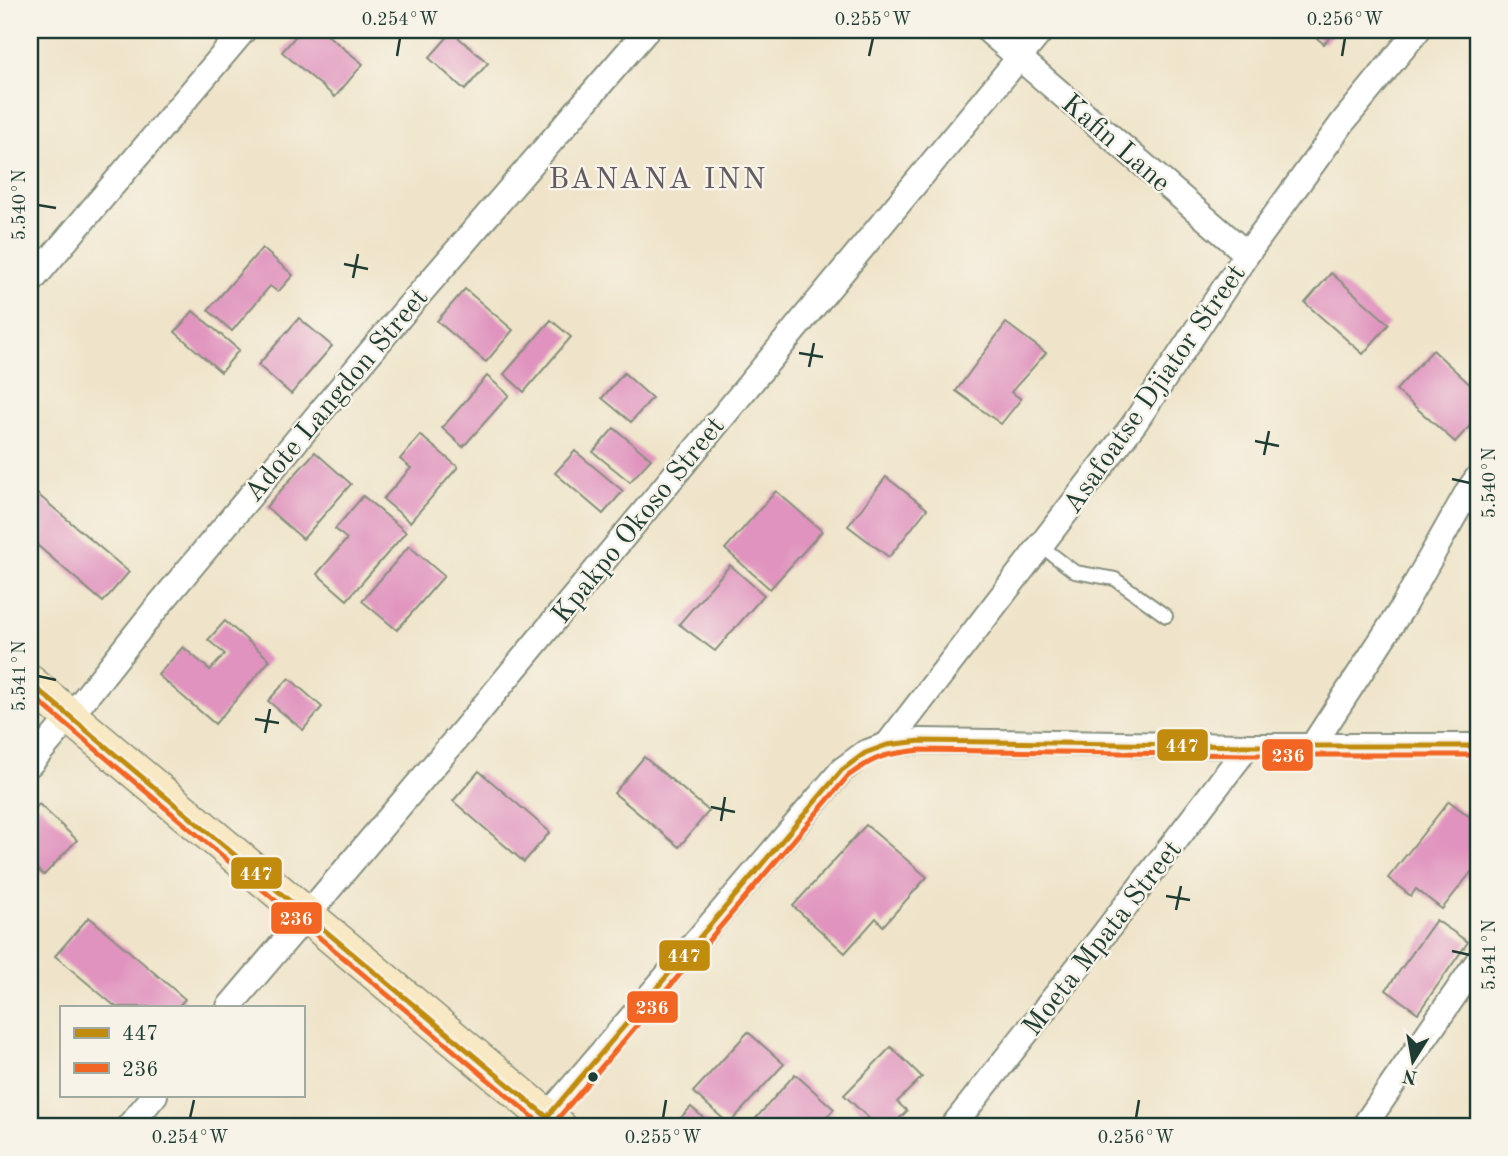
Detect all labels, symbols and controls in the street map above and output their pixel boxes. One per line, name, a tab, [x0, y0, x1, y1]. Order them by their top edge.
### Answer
text: 0.254°W	[362, 11, 438, 29]
text: 0.255°W	[835, 11, 911, 29]
text: 0.256°W	[1307, 11, 1383, 29]
street label: Kafin Lane	[1056, 90, 1175, 199]
district label: BANANA INN	[549, 165, 767, 195]
text: 5.540°N	[11, 169, 29, 241]
street label: Asafoatse Djiator Street	[1059, 260, 1252, 519]
street label: Adote Langdon Street	[240, 284, 434, 508]
street label: Kpakpo Okoso Street	[548, 412, 731, 629]
text: 5.540°N	[1481, 447, 1499, 519]
text: 5.541°N	[11, 640, 29, 712]
line badge: 447	[1156, 728, 1209, 762]
text: 447	[1165, 738, 1199, 757]
line badge: 236	[1261, 738, 1314, 772]
text: 236	[1271, 748, 1305, 767]
street label: Moeta Mpata Street	[1019, 836, 1188, 1042]
line badge: 447	[230, 856, 283, 890]
text: 447	[239, 866, 273, 885]
line badge: 236	[270, 901, 323, 935]
text: 236	[279, 911, 313, 930]
text: 5.541°N	[1481, 919, 1499, 991]
line badge: 447	[658, 939, 711, 972]
text: 447	[667, 948, 701, 967]
line badge: 236	[626, 990, 679, 1024]
text: 236	[635, 1000, 669, 1019]
legend	[60, 1006, 304, 1096]
text: 447	[122, 1024, 159, 1045]
north arrow	[1378, 1026, 1448, 1096]
text: 236	[122, 1060, 159, 1081]
text: N	[1401, 1064, 1419, 1086]
unlabelled marker	[586, 1070, 600, 1084]
text: 0.254°W	[152, 1129, 228, 1147]
text: 0.255°W	[625, 1129, 701, 1147]
text: 0.256°W	[1098, 1129, 1174, 1147]

